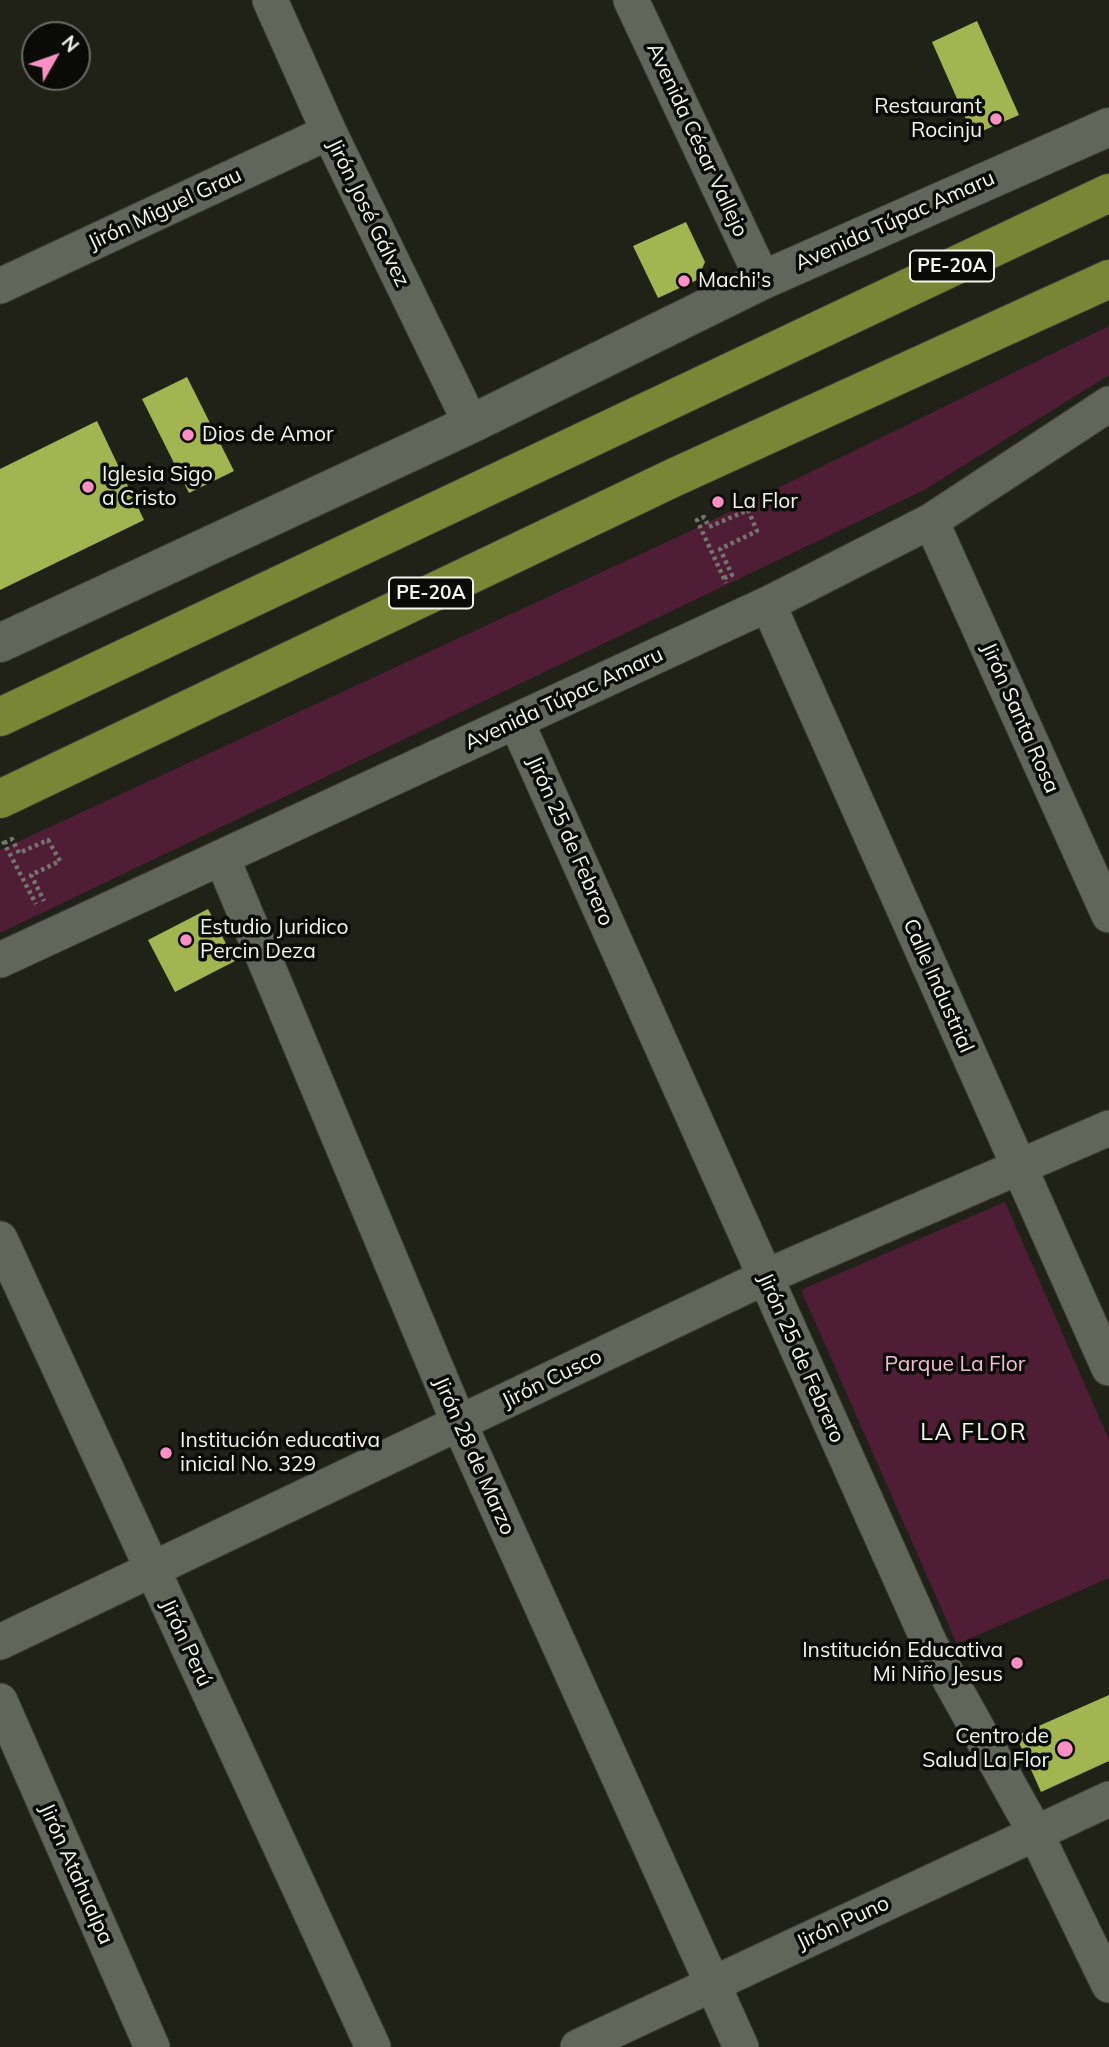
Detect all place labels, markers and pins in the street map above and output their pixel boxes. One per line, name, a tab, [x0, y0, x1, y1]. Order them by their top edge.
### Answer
place label: Restaurant Rocinju	[874, 94, 982, 144]
marker: Restaurant Rocinju	[988, 111, 1004, 127]
place label: Machi's	[698, 268, 771, 294]
marker: Machi's	[676, 273, 692, 289]
place label: Dios de Amor	[202, 422, 334, 448]
marker: Dios de Amor	[180, 427, 196, 443]
place label: Iglesia Sigo a Cristo	[102, 462, 213, 512]
marker: Iglesia Sigo a Cristo	[80, 479, 96, 495]
place label: La Flor	[732, 489, 798, 515]
marker: La Flor	[710, 494, 726, 510]
place label: Estudio Juridico Percin Deza	[200, 915, 348, 965]
marker: Estudio Juridico Percin Deza	[178, 932, 194, 948]
place label: Institución educativa inicial No. 329	[180, 1428, 380, 1478]
marker: Institución educativa inicial No. 329	[158, 1445, 174, 1461]
place label: Institución Educativa Mi Niño Jesus	[802, 1638, 1003, 1688]
marker: Institución Educativa Mi Niño Jesus	[1009, 1655, 1025, 1671]
place label: Centro de Salud La Flor	[922, 1724, 1049, 1774]
marker: Centro de Salud La Flor	[1055, 1739, 1075, 1759]

